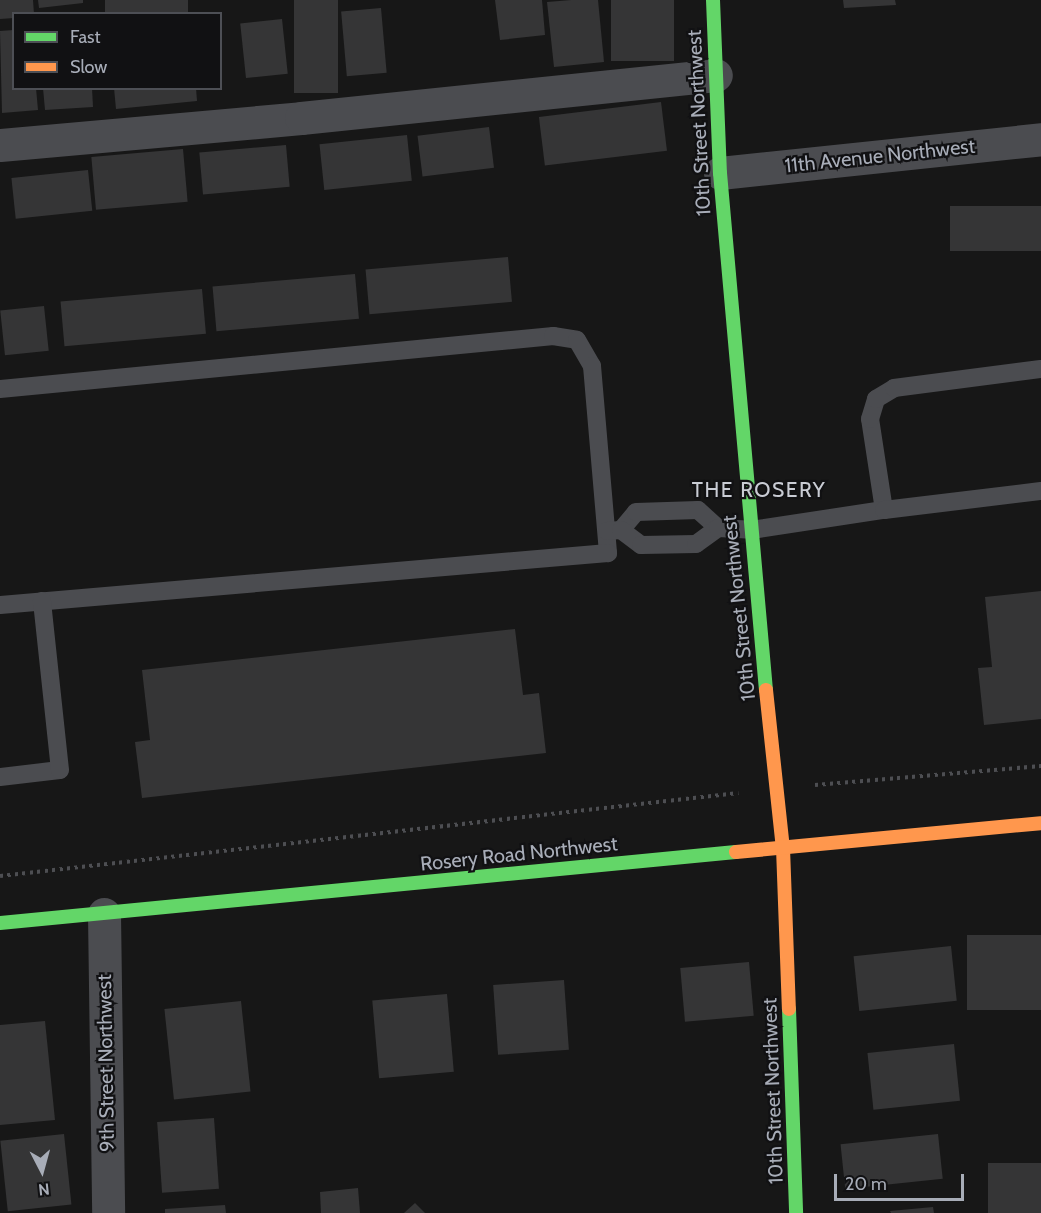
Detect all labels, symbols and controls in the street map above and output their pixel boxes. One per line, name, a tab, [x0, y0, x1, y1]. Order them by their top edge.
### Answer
legend	[12, 12, 222, 90]
text: Fast	[70, 26, 101, 48]
street label: 10th Street Northwest	[682, 29, 716, 217]
text: Slow	[70, 56, 107, 78]
street label: 11th Avenue Northwest	[784, 134, 976, 178]
district label: THE ROSERY	[692, 477, 826, 503]
street label: 10th Street Northwest	[717, 514, 761, 702]
street label: Rosery Road Northwest	[419, 832, 619, 876]
street label: 9th Street Northwest	[92, 974, 120, 1152]
street label: 10th Street Northwest	[758, 997, 788, 1185]
north arrow	[12, 1141, 72, 1201]
scale bar	[837, 1162, 968, 1200]
text: 20 m	[845, 1173, 887, 1195]
text: N	[37, 1179, 51, 1199]

